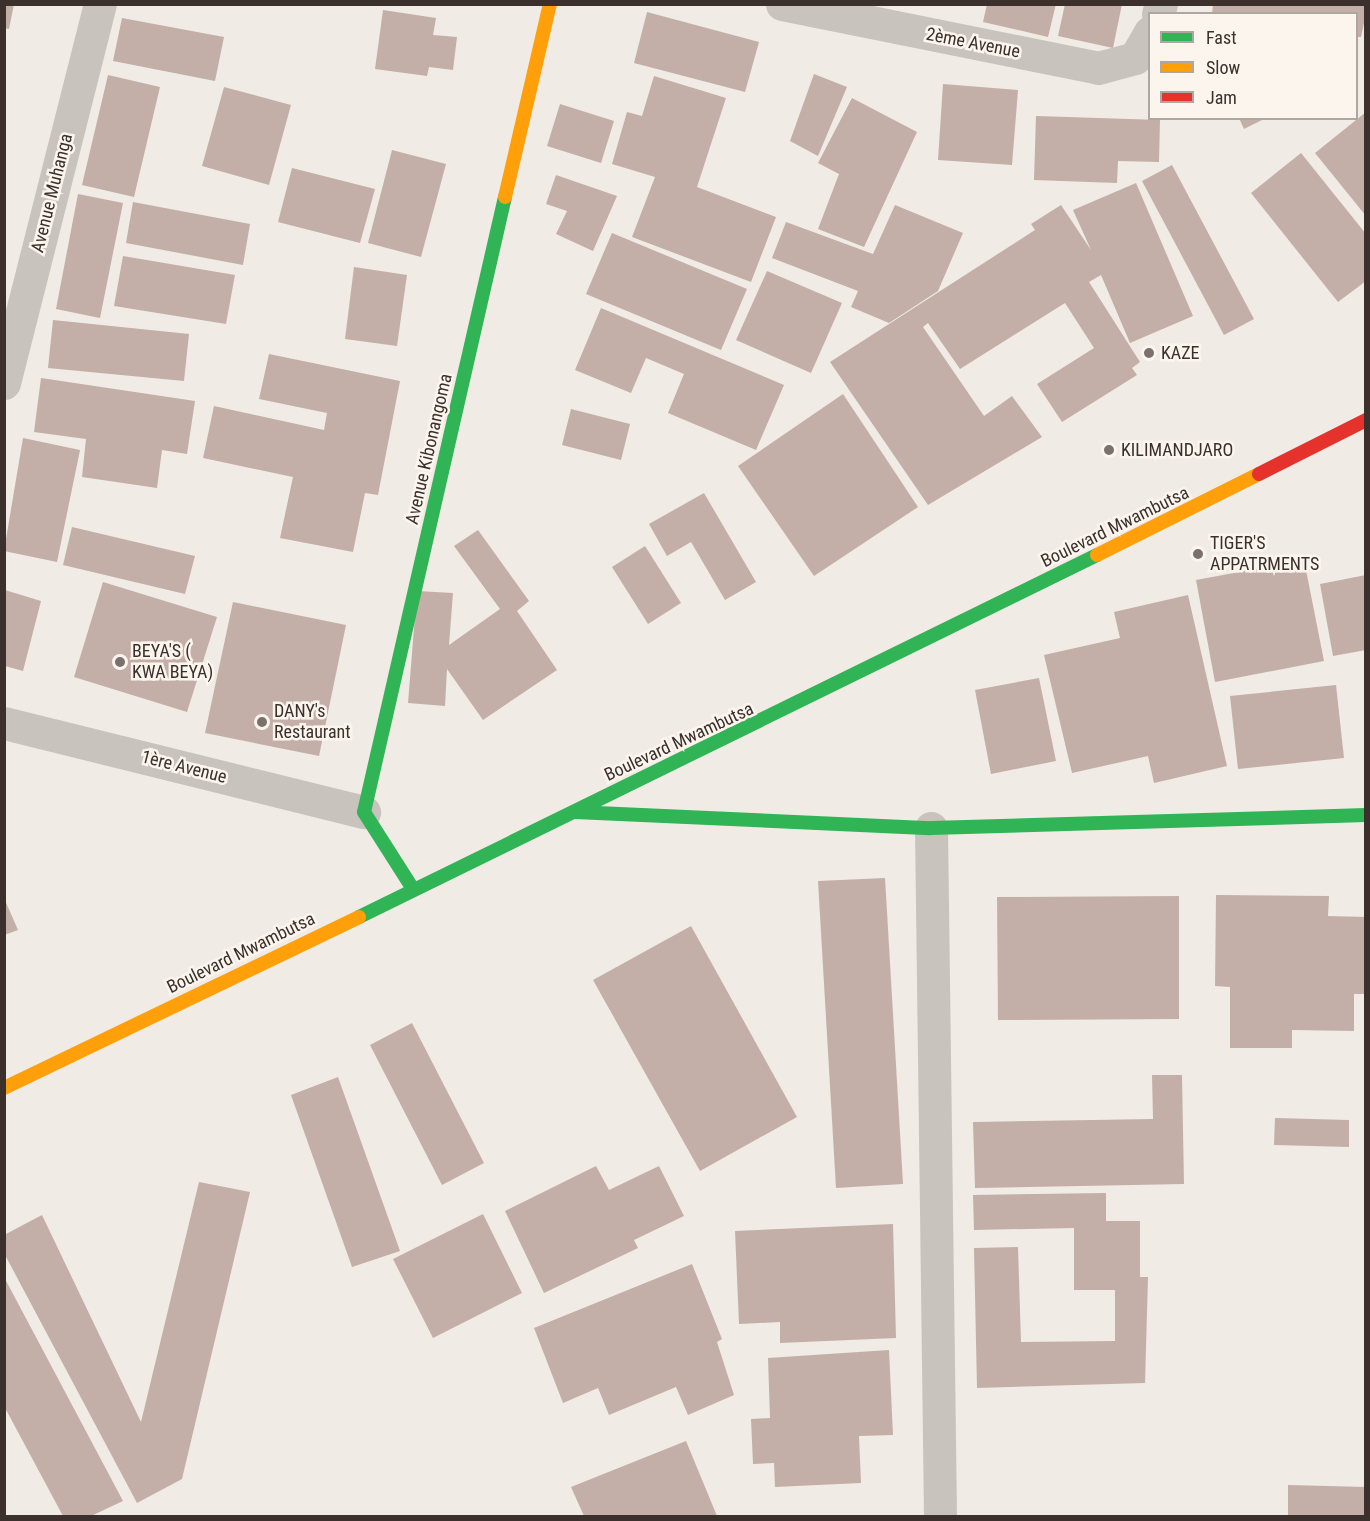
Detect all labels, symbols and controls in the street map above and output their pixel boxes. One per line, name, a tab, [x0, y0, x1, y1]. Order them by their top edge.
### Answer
legend	[1148, 12, 1358, 120]
street label: 2ème Avenue	[924, 23, 1022, 63]
text: Fast	[1206, 27, 1237, 48]
text: Slow	[1206, 57, 1240, 78]
text: Jam	[1206, 87, 1237, 108]
street label: Avenue Muhanga	[27, 131, 77, 255]
place label: KAZE	[1161, 342, 1200, 364]
marker: KAZE	[1142, 346, 1156, 360]
street label: Avenue Kibonangoma	[401, 372, 457, 526]
place label: KILIMANDJARO	[1121, 439, 1233, 461]
marker: KILIMANDJARO	[1102, 443, 1116, 457]
street label: Boulevard Mwambutsa	[1038, 482, 1192, 572]
place label: TIGER'S APPATRMENTS	[1210, 533, 1319, 576]
marker: TIGER'S APPATRMENTS	[1191, 547, 1205, 561]
place label: BEYA'S ( KWA BEYA)	[132, 641, 213, 684]
marker: BEYA'S ( KWA BEYA)	[113, 655, 127, 669]
street label: Boulevard Mwambutsa	[601, 698, 757, 786]
place label: DANY's Restaurant	[274, 701, 351, 744]
marker: DANY's Restaurant	[255, 715, 269, 729]
street label: 1ère Avenue	[139, 746, 229, 788]
street label: Boulevard Mwambutsa	[164, 908, 318, 998]

